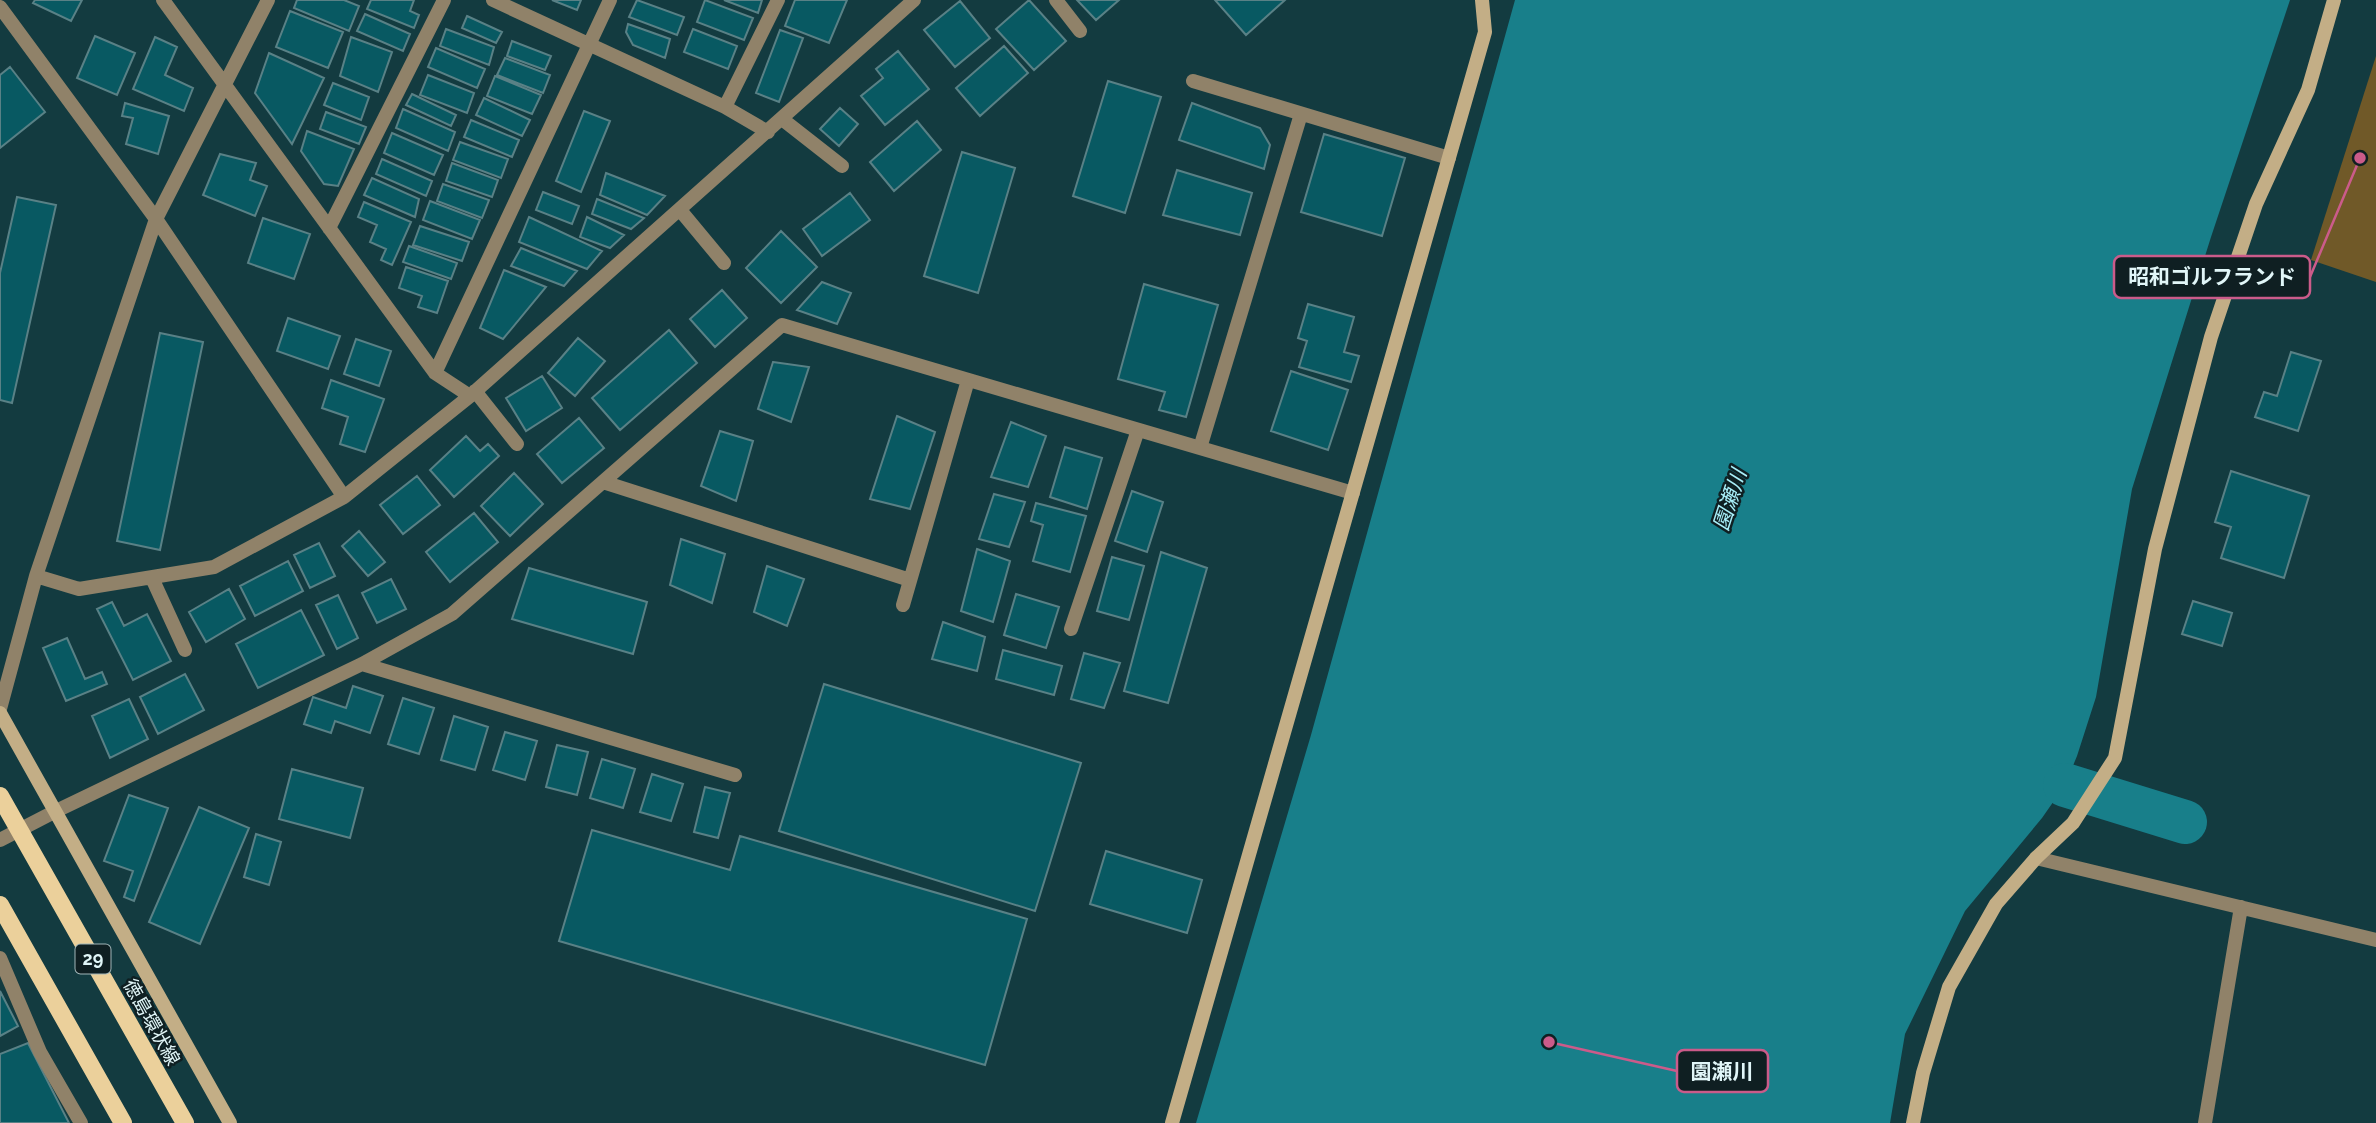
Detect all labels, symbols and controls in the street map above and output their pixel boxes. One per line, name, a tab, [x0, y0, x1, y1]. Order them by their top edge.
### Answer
callout: 昭和ゴルフランド	[2114, 256, 2310, 298]
text: 昭和ゴルフランド	[2128, 264, 2296, 289]
water label: 園瀬川	[1708, 464, 1752, 534]
road number: 29	[76, 944, 110, 974]
street label: 徳島環状線	[119, 975, 185, 1069]
callout: 園瀬川	[1677, 1050, 1768, 1092]
text: 園瀬川	[1691, 1059, 1754, 1084]

